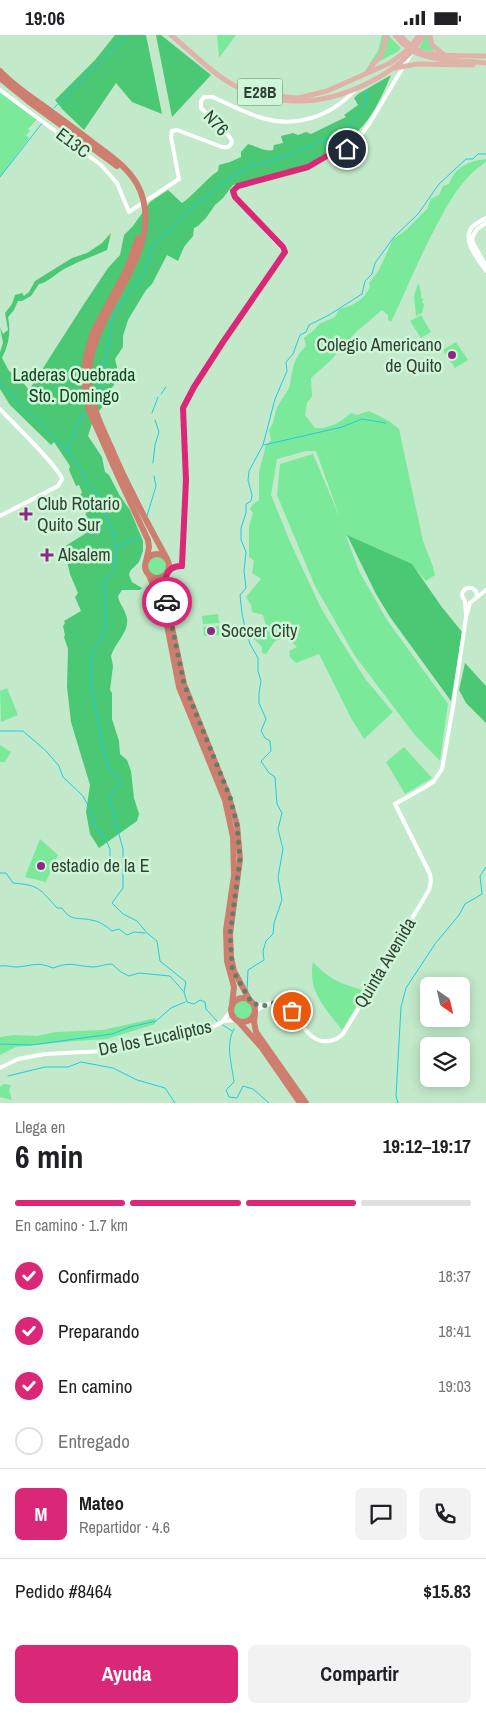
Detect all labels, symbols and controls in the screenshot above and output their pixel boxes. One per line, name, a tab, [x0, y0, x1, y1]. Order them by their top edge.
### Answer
text: 19:06	[25, 5, 65, 31]
road number: E28B	[238, 79, 282, 105]
street label: N76	[198, 104, 235, 141]
street label: E13C	[51, 122, 96, 164]
pin	[326, 128, 368, 170]
icon: home	[333, 135, 361, 163]
place label: Colegio Americano de Quito	[316, 332, 442, 378]
marker: Colegio Americano de Quito	[446, 349, 458, 361]
park label: Laderas Quebrada Sto. Domingo	[12, 362, 136, 408]
place label: Club Rotario Quito Sur	[37, 491, 120, 537]
marker: Club Rotario Quito Sur	[19, 507, 33, 521]
place label: Alsalem	[57, 542, 111, 567]
marker: Alsalem	[40, 548, 54, 562]
courier	[142, 577, 192, 627]
icon: car	[153, 588, 181, 616]
place label: Soccer City	[221, 618, 298, 643]
marker: Soccer City	[205, 625, 217, 637]
place label: estadio de la E	[51, 853, 149, 878]
marker: estadio de la E	[35, 860, 47, 872]
street label: Quinta Avenida	[348, 913, 421, 1013]
north arrow	[420, 977, 470, 1027]
map controls	[420, 977, 470, 1087]
pin	[271, 990, 313, 1032]
icon: bag	[278, 997, 306, 1025]
street label: De los Eucaliptos	[96, 1013, 214, 1062]
button: layers	[420, 1037, 470, 1087]
text: Llega en	[15, 1116, 65, 1138]
text: 19:12–19:17	[383, 1133, 471, 1159]
text: 6 min	[15, 1135, 84, 1178]
text: En camino · 1.7 km	[15, 1214, 128, 1236]
icon: check	[15, 1262, 43, 1290]
text: Confirmado	[58, 1263, 139, 1289]
text: 18:37	[438, 1265, 471, 1287]
icon: check	[15, 1317, 43, 1345]
text: Preparando	[58, 1318, 139, 1344]
text: 18:41	[438, 1320, 471, 1342]
icon: check	[15, 1372, 43, 1400]
text: En camino	[58, 1373, 132, 1399]
text: 19:03	[438, 1375, 471, 1397]
text: Entregado	[58, 1428, 130, 1454]
button: chat	[355, 1488, 407, 1540]
button: phone	[419, 1488, 471, 1540]
text: Mateo	[79, 1490, 124, 1516]
text: M	[35, 1501, 47, 1527]
text: Repartidor · 4.6	[79, 1516, 170, 1538]
text: Pedido #8464	[15, 1578, 112, 1604]
text: $15.83	[423, 1578, 471, 1604]
button: Ayuda	[15, 1645, 238, 1703]
button: Compartir	[248, 1645, 471, 1703]

